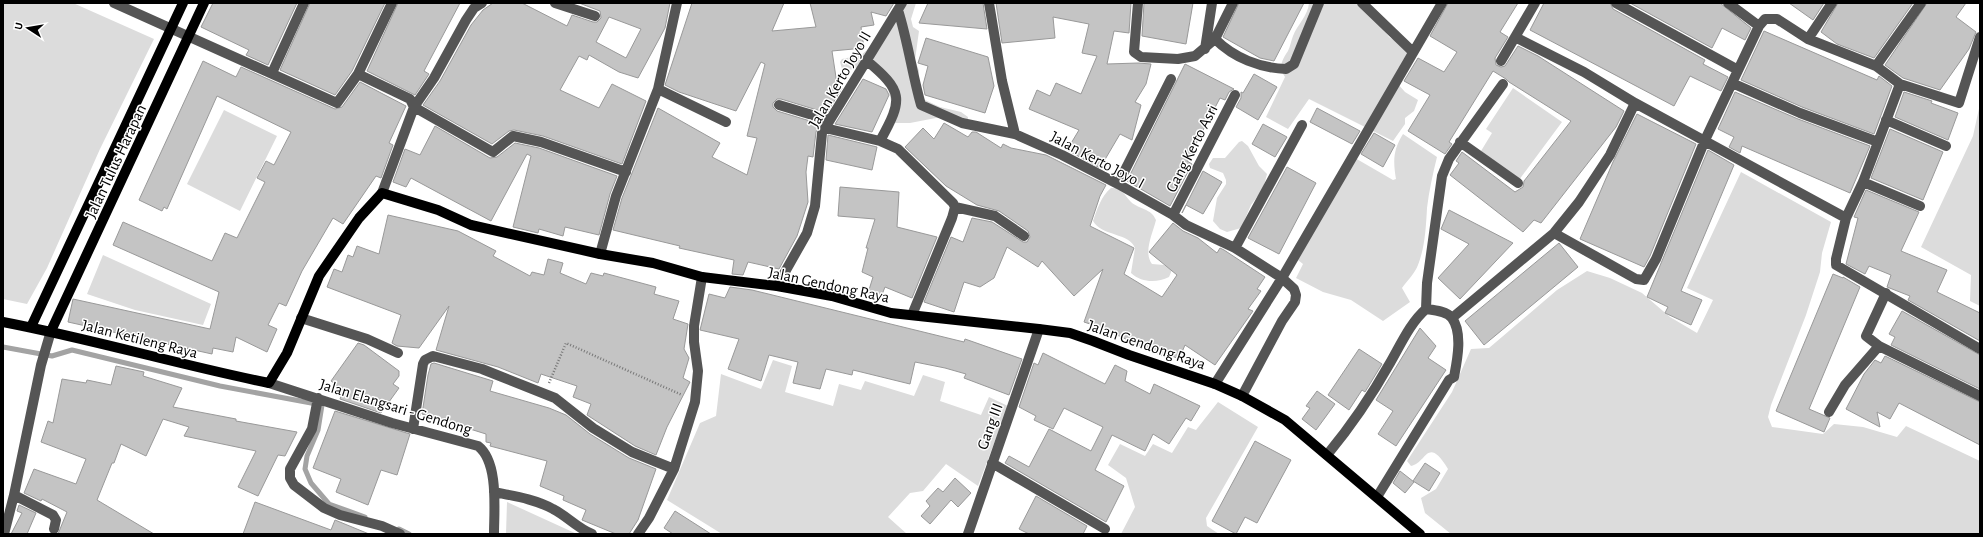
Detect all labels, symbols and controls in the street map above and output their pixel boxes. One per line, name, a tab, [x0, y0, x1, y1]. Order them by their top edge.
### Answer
north arrow	[8, 8, 48, 48]
text: U	[13, 21, 25, 31]
street label: Jalan Kerto Joyo II	[806, 29, 875, 131]
street label: Jalan Tulus Harapan	[83, 102, 149, 221]
street label: Gang Kerto Asri	[1163, 102, 1221, 195]
street label: Jalan Kerto Joyo I	[1047, 128, 1147, 192]
street label: Jalan Gendong Raya	[767, 264, 891, 307]
street label: Jalan Ketileng Raya	[80, 317, 199, 362]
street label: Jalan Gendong Raya	[1085, 317, 1208, 374]
street label: Jalan Elangsari - Gendong	[318, 376, 474, 438]
street label: Gang III	[974, 401, 1006, 452]

